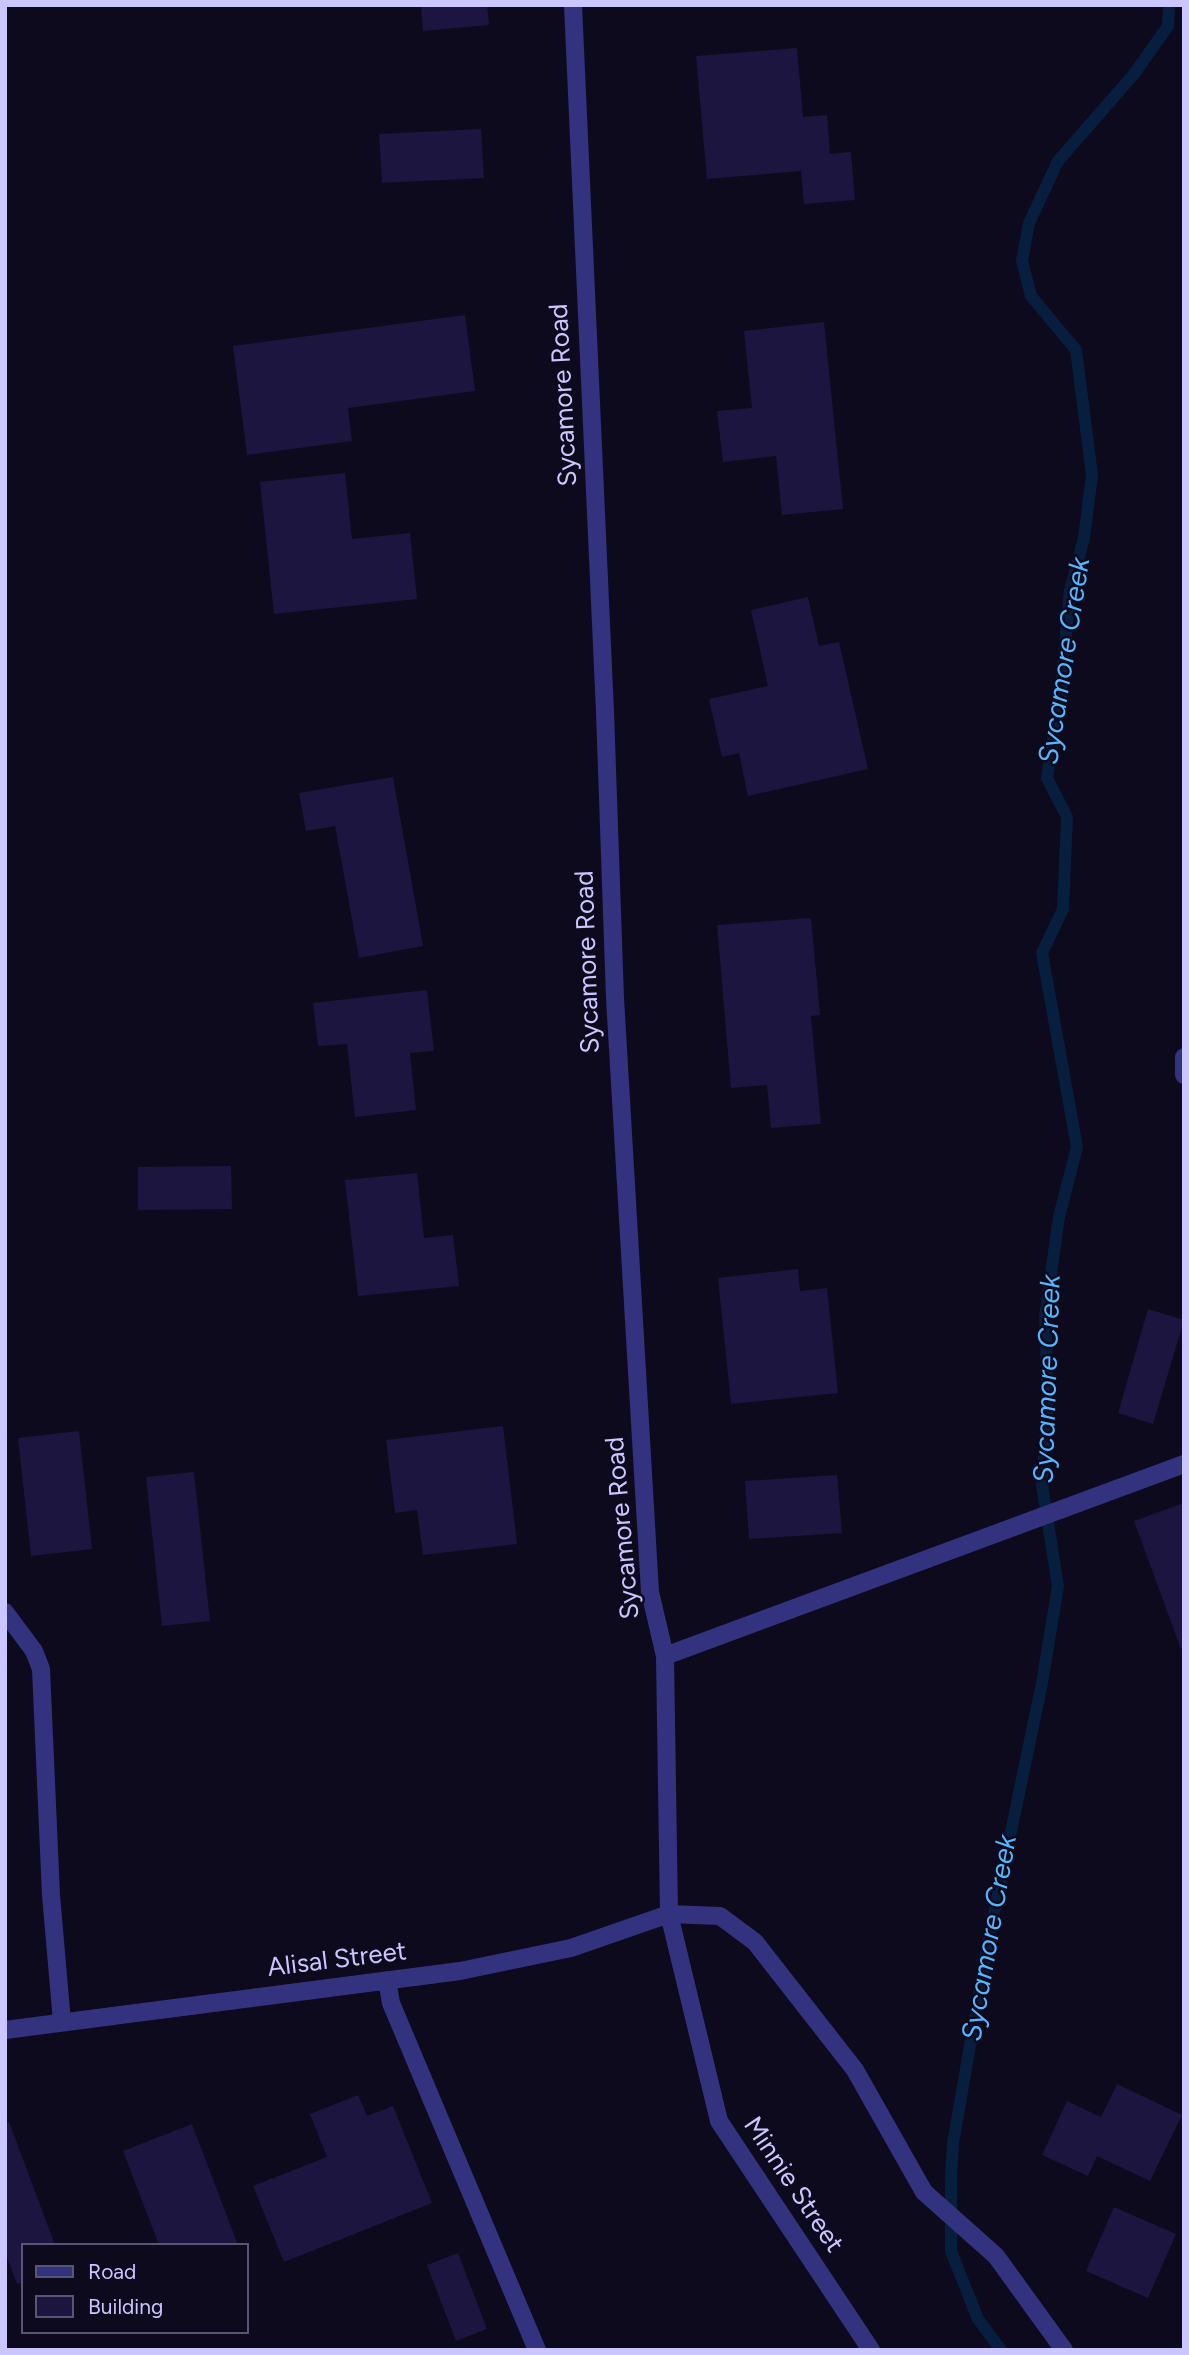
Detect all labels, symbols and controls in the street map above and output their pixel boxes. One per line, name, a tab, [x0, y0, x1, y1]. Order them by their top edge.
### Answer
street label: Sycamore Road	[544, 303, 584, 487]
water label: Sycamore Creek	[1032, 555, 1098, 767]
street label: Sycamore Road	[569, 870, 607, 1054]
water label: Sycamore Creek	[1028, 1274, 1068, 1484]
street label: Sycamore Road	[599, 1435, 647, 1621]
water label: Sycamore Creek	[955, 1832, 1025, 2044]
street label: Alisal Street	[266, 1936, 408, 1984]
street label: Minnie Street	[736, 2111, 850, 2259]
legend	[21, 2243, 248, 2334]
text: Road	[88, 2259, 136, 2284]
text: Building	[88, 2294, 163, 2319]

